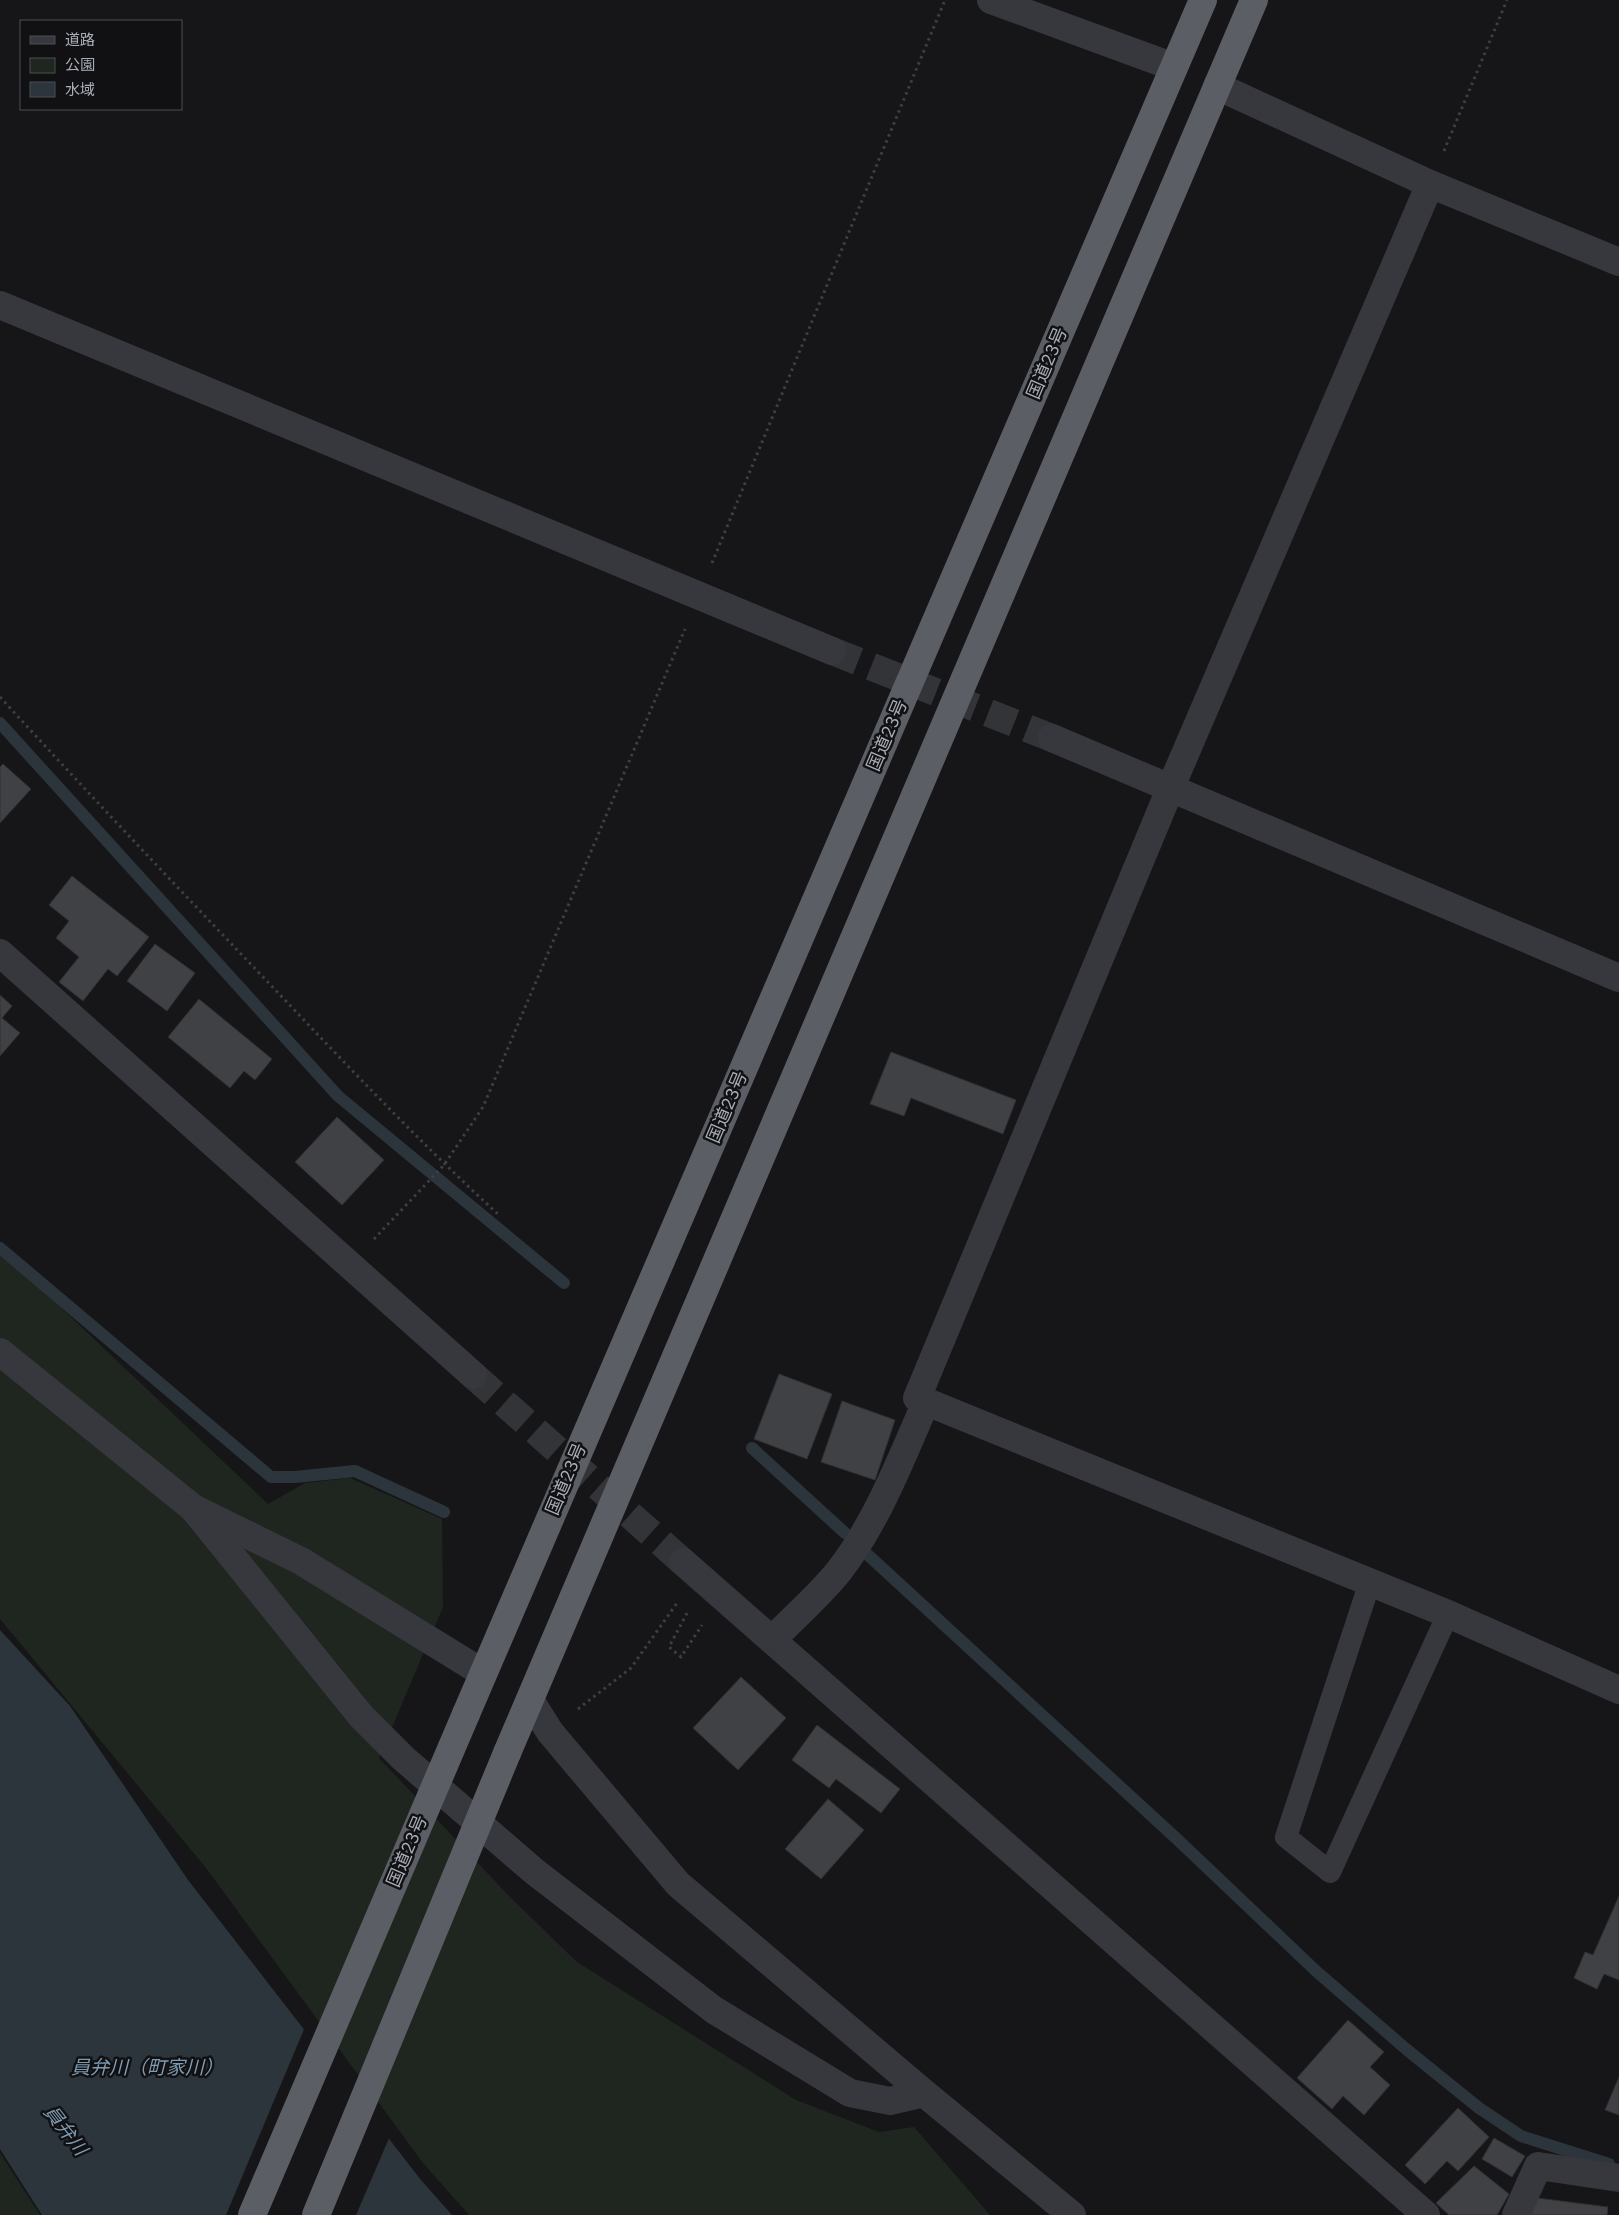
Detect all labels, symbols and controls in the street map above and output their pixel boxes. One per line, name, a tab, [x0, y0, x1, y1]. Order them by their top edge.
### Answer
legend	[20, 20, 182, 110]
text: 道路	[65, 30, 95, 49]
text: 公園	[65, 55, 95, 74]
text: 水域	[65, 80, 95, 99]
street label: 国道23号	[1021, 324, 1072, 402]
street label: 国道23号	[861, 696, 912, 774]
street label: 国道23号	[701, 1068, 752, 1146]
street label: 国道23号	[540, 1440, 591, 1518]
street label: 国道23号	[381, 1812, 432, 1890]
water label: 員弁川（町家川）	[71, 2055, 223, 2079]
water label: 員弁川	[39, 2100, 94, 2161]

